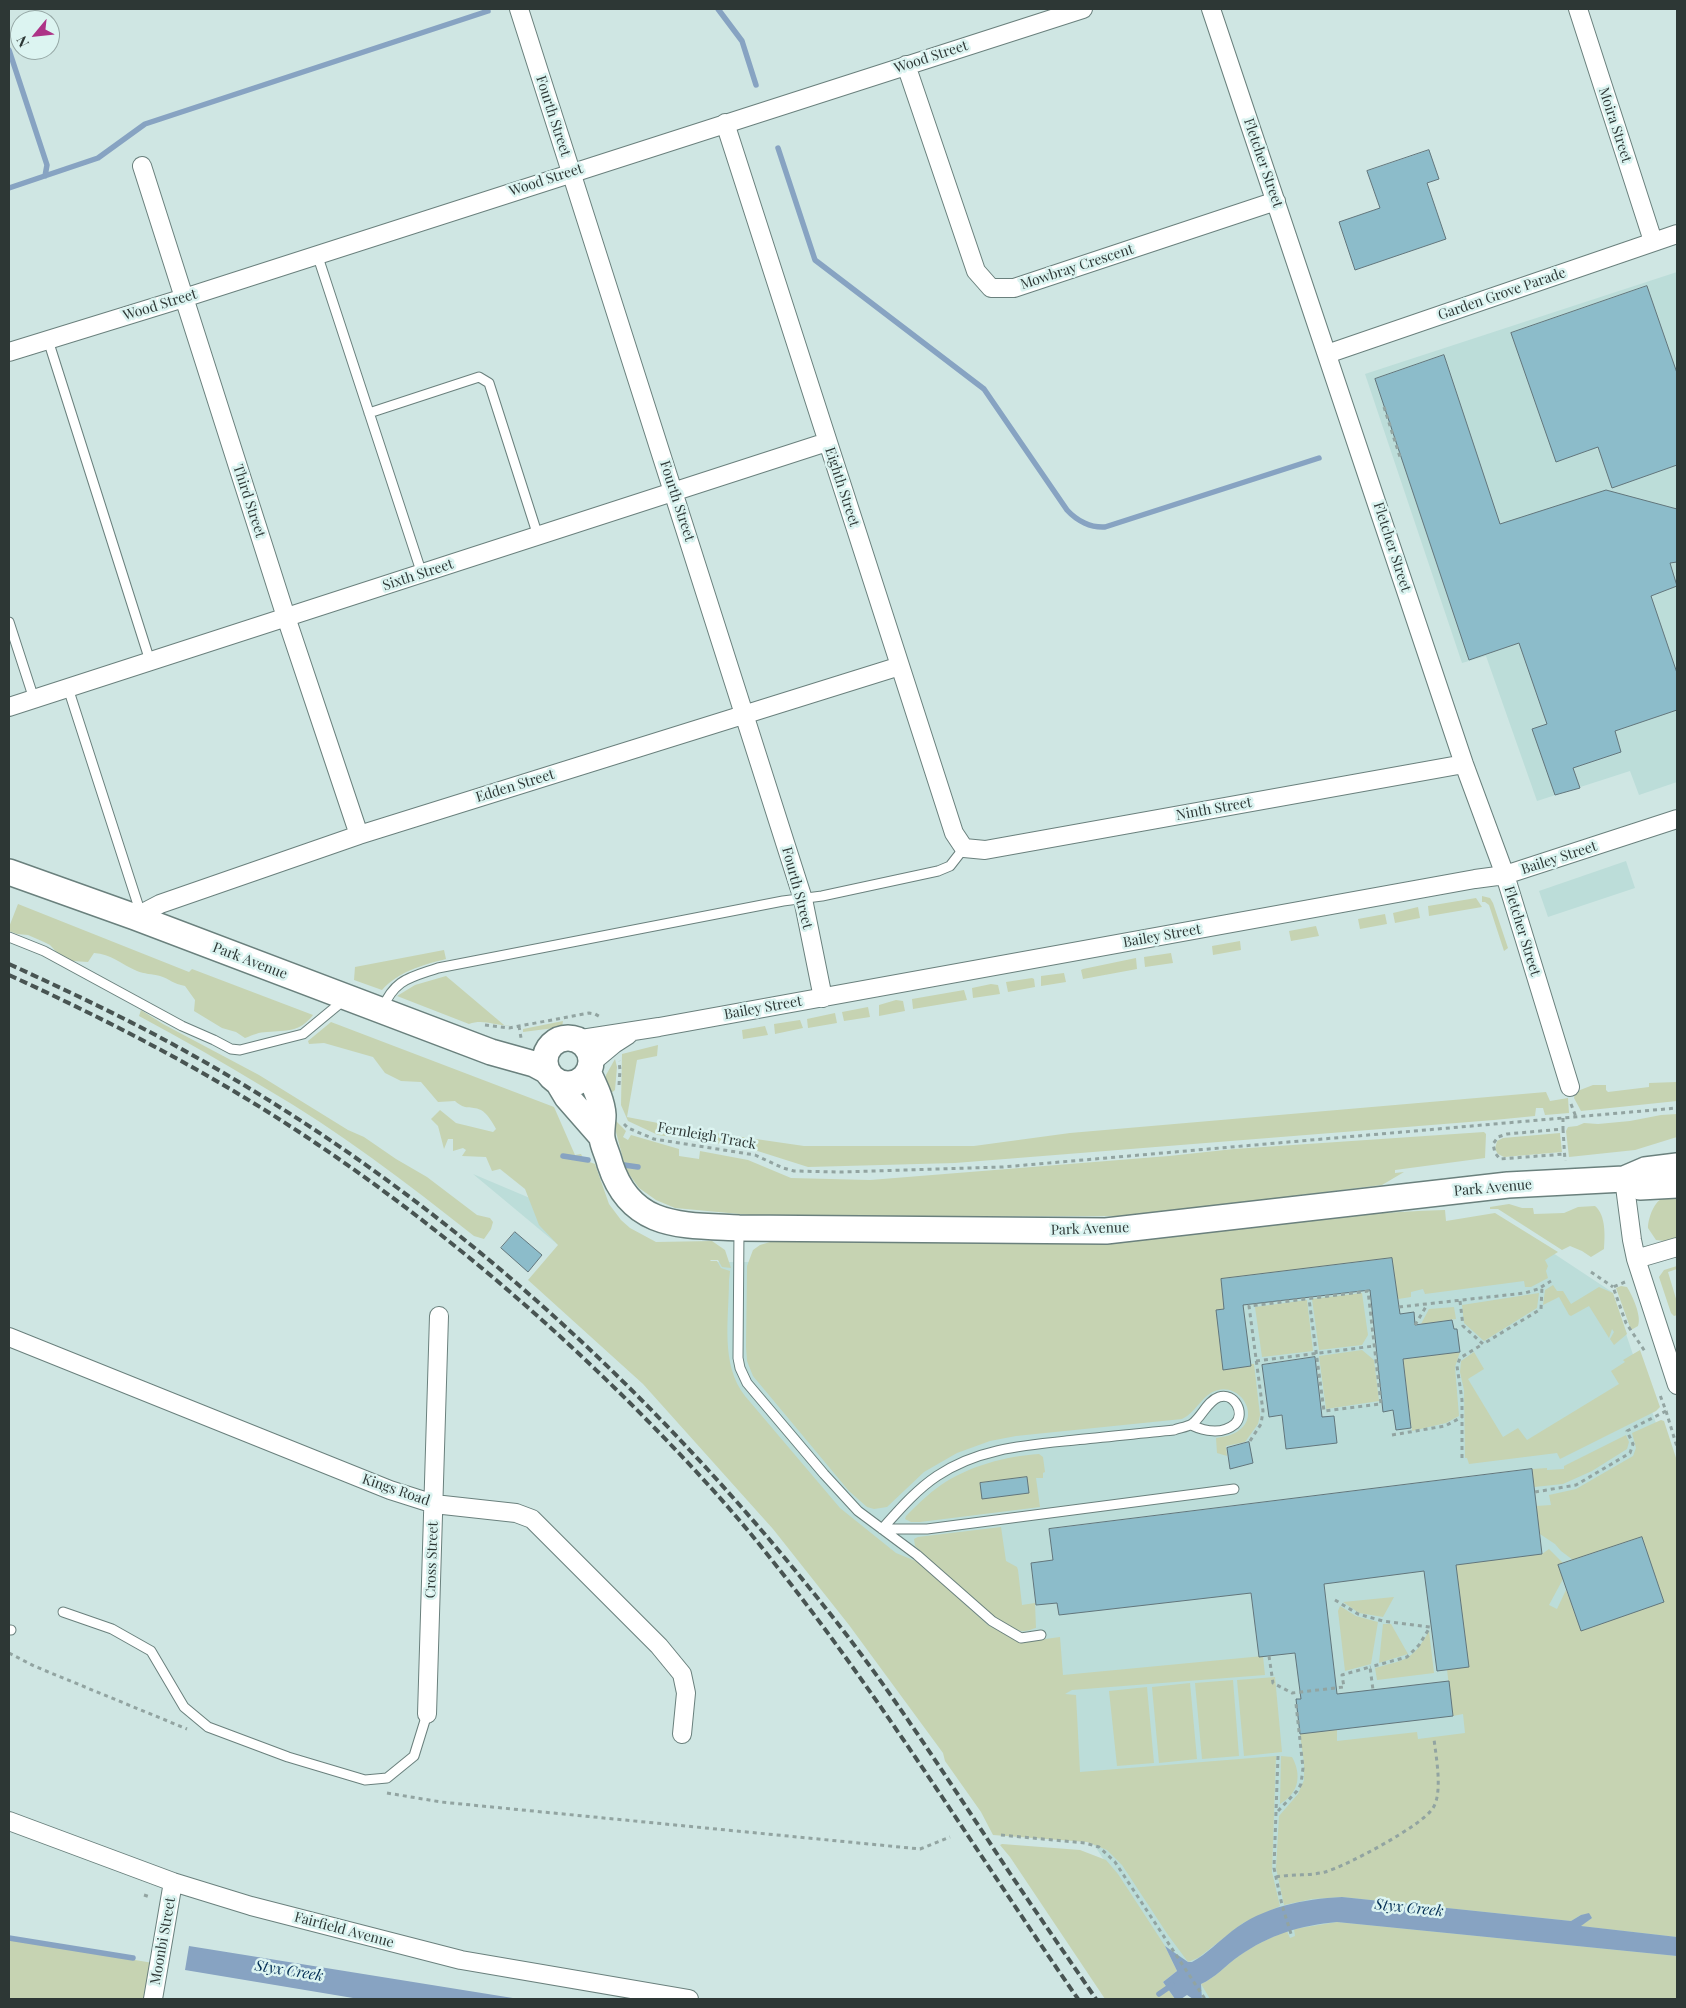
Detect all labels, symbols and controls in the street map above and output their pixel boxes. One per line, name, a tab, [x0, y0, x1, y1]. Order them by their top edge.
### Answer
north arrow	[10, 10, 60, 60]
text: N	[11, 33, 33, 51]
street label: Wood Street	[892, 37, 970, 77]
street label: Fourth Street	[532, 73, 574, 159]
street label: Moira Street	[1595, 85, 1635, 165]
street label: Fletcher Street	[1240, 116, 1286, 210]
street label: Wood Street	[507, 160, 585, 200]
street label: Mowbray Crescent	[1018, 241, 1136, 293]
street label: Garden Grove Parade	[1436, 264, 1568, 324]
street label: Wood Street	[121, 286, 199, 324]
street label: Eighth Street	[821, 445, 863, 529]
street label: Fourth Street	[656, 458, 698, 544]
street label: Third Street	[229, 462, 269, 540]
street label: Fletcher Street	[1370, 500, 1414, 594]
street label: Sixth Street	[381, 556, 455, 594]
street label: Edden Street	[474, 766, 556, 806]
street label: Ninth Street	[1175, 794, 1253, 824]
street label: Bailey Street	[1519, 838, 1599, 878]
street label: Fourth Street	[778, 845, 816, 931]
street label: Fletcher Street	[1500, 884, 1544, 978]
street label: Bailey Street	[1122, 921, 1202, 951]
street label: Park Avenue	[210, 939, 290, 983]
street label: Bailey Street	[723, 993, 803, 1023]
street label: Fernleigh Track	[656, 1119, 758, 1153]
street label: Park Avenue	[1453, 1176, 1533, 1200]
street label: Park Avenue	[1051, 1219, 1129, 1239]
street label: Kings Road	[360, 1471, 432, 1509]
street label: Cross Street	[422, 1521, 442, 1599]
water label: Styx Creek	[1374, 1895, 1444, 1921]
street label: Moonbi Street	[147, 1896, 179, 1986]
street label: Fairfield Avenue	[292, 1909, 396, 1951]
water label: Styx Creek	[254, 1957, 324, 1985]

